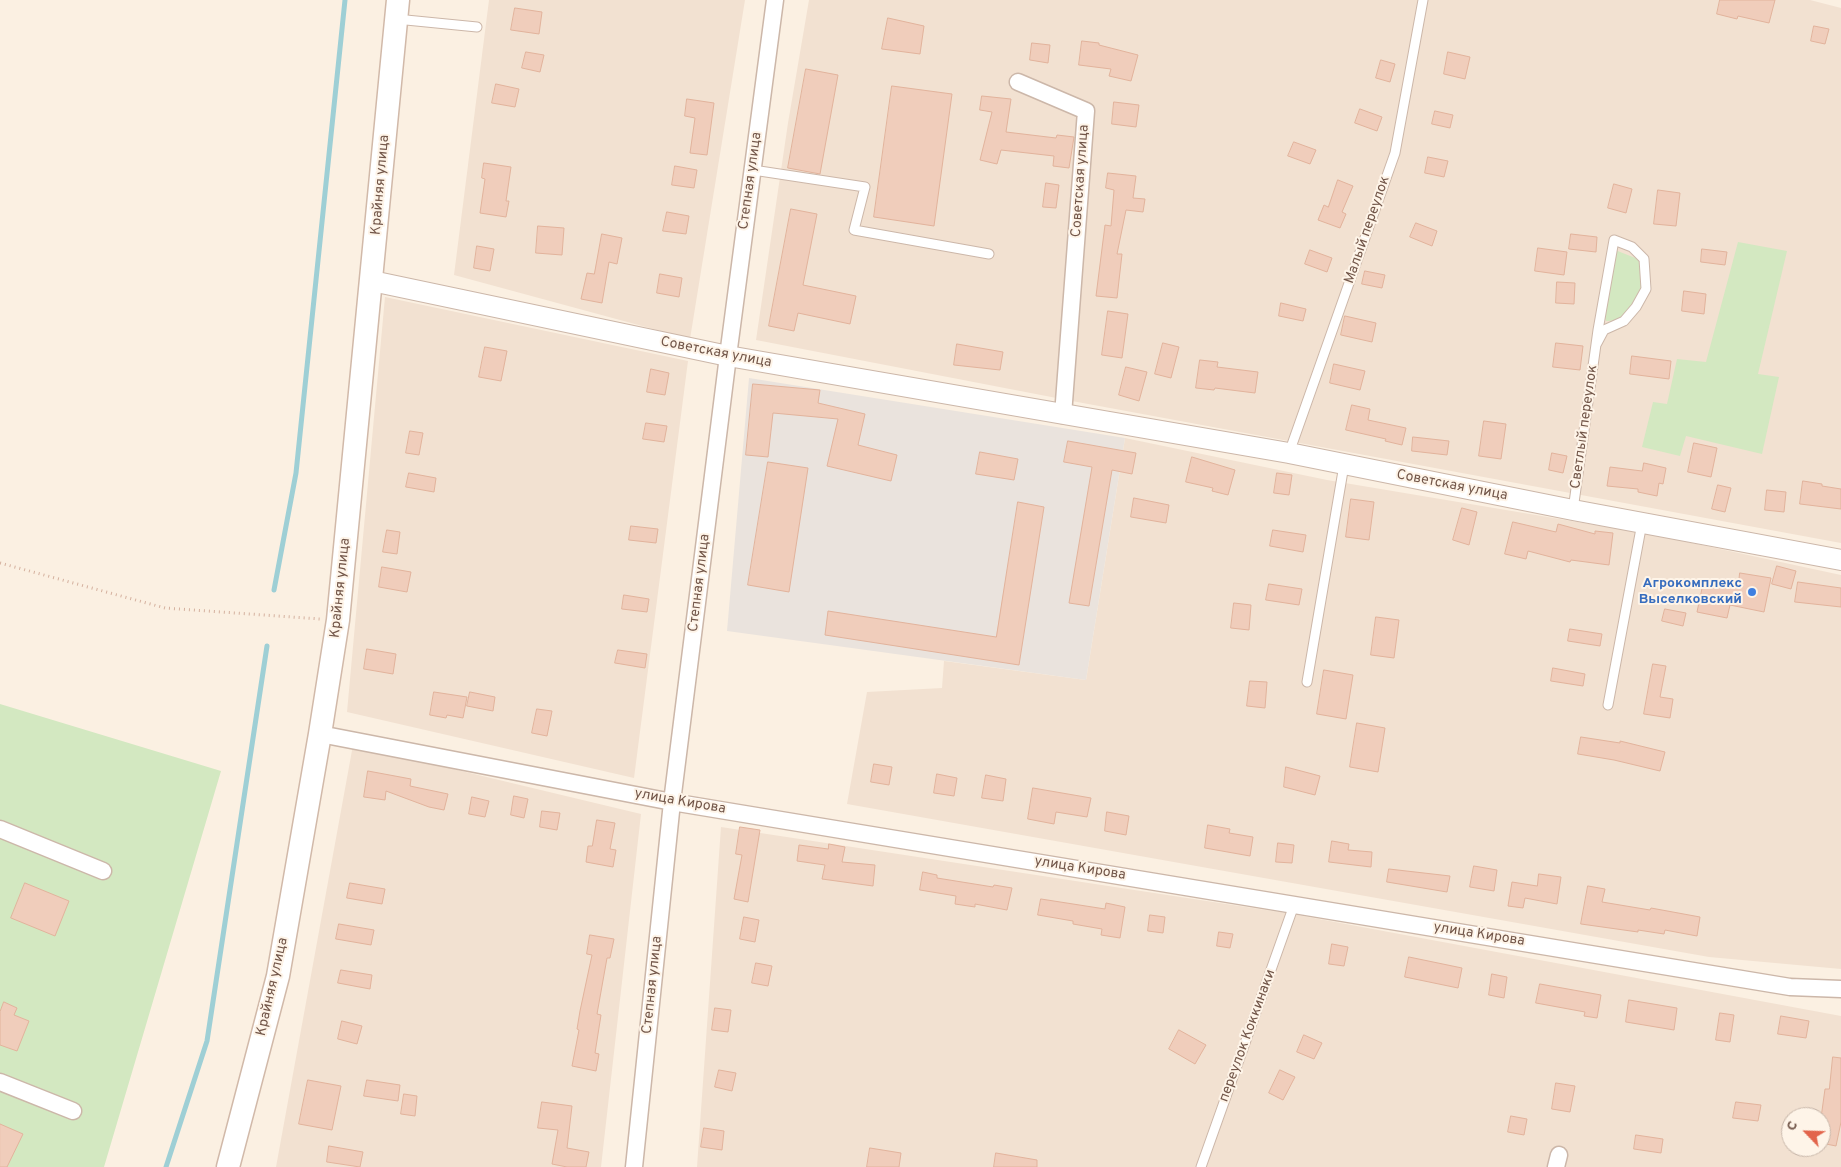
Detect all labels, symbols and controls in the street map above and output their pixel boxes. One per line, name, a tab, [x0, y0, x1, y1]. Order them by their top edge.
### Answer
street label: Советская улица	[1069, 124, 1093, 238]
street label: Степная улица	[736, 131, 766, 231]
street label: Крайняя улица	[368, 134, 394, 236]
street label: Малый переулок	[1342, 174, 1394, 286]
street label: Советская улица	[659, 334, 773, 372]
street label: Светлый переулок	[1568, 364, 1602, 490]
street label: Советская улица	[1395, 467, 1509, 505]
street label: Степная улица	[686, 533, 714, 633]
street label: Крайняя улица	[327, 537, 355, 639]
place label: Агрокомплекс Выселковский	[1639, 576, 1742, 608]
marker: Агрокомплекс Выселковский	[1746, 586, 1758, 598]
street label: улица Кирова	[633, 786, 727, 818]
street label: улица Кирова	[1033, 853, 1127, 885]
street label: улица Кирова	[1432, 919, 1526, 951]
street label: Степная улица	[640, 935, 666, 1035]
street label: Крайняя улица	[254, 936, 292, 1038]
street label: переулок Коккинаки	[1216, 968, 1280, 1104]
north arrow	[1781, 1107, 1831, 1157]
text: С	[1783, 1119, 1802, 1134]

